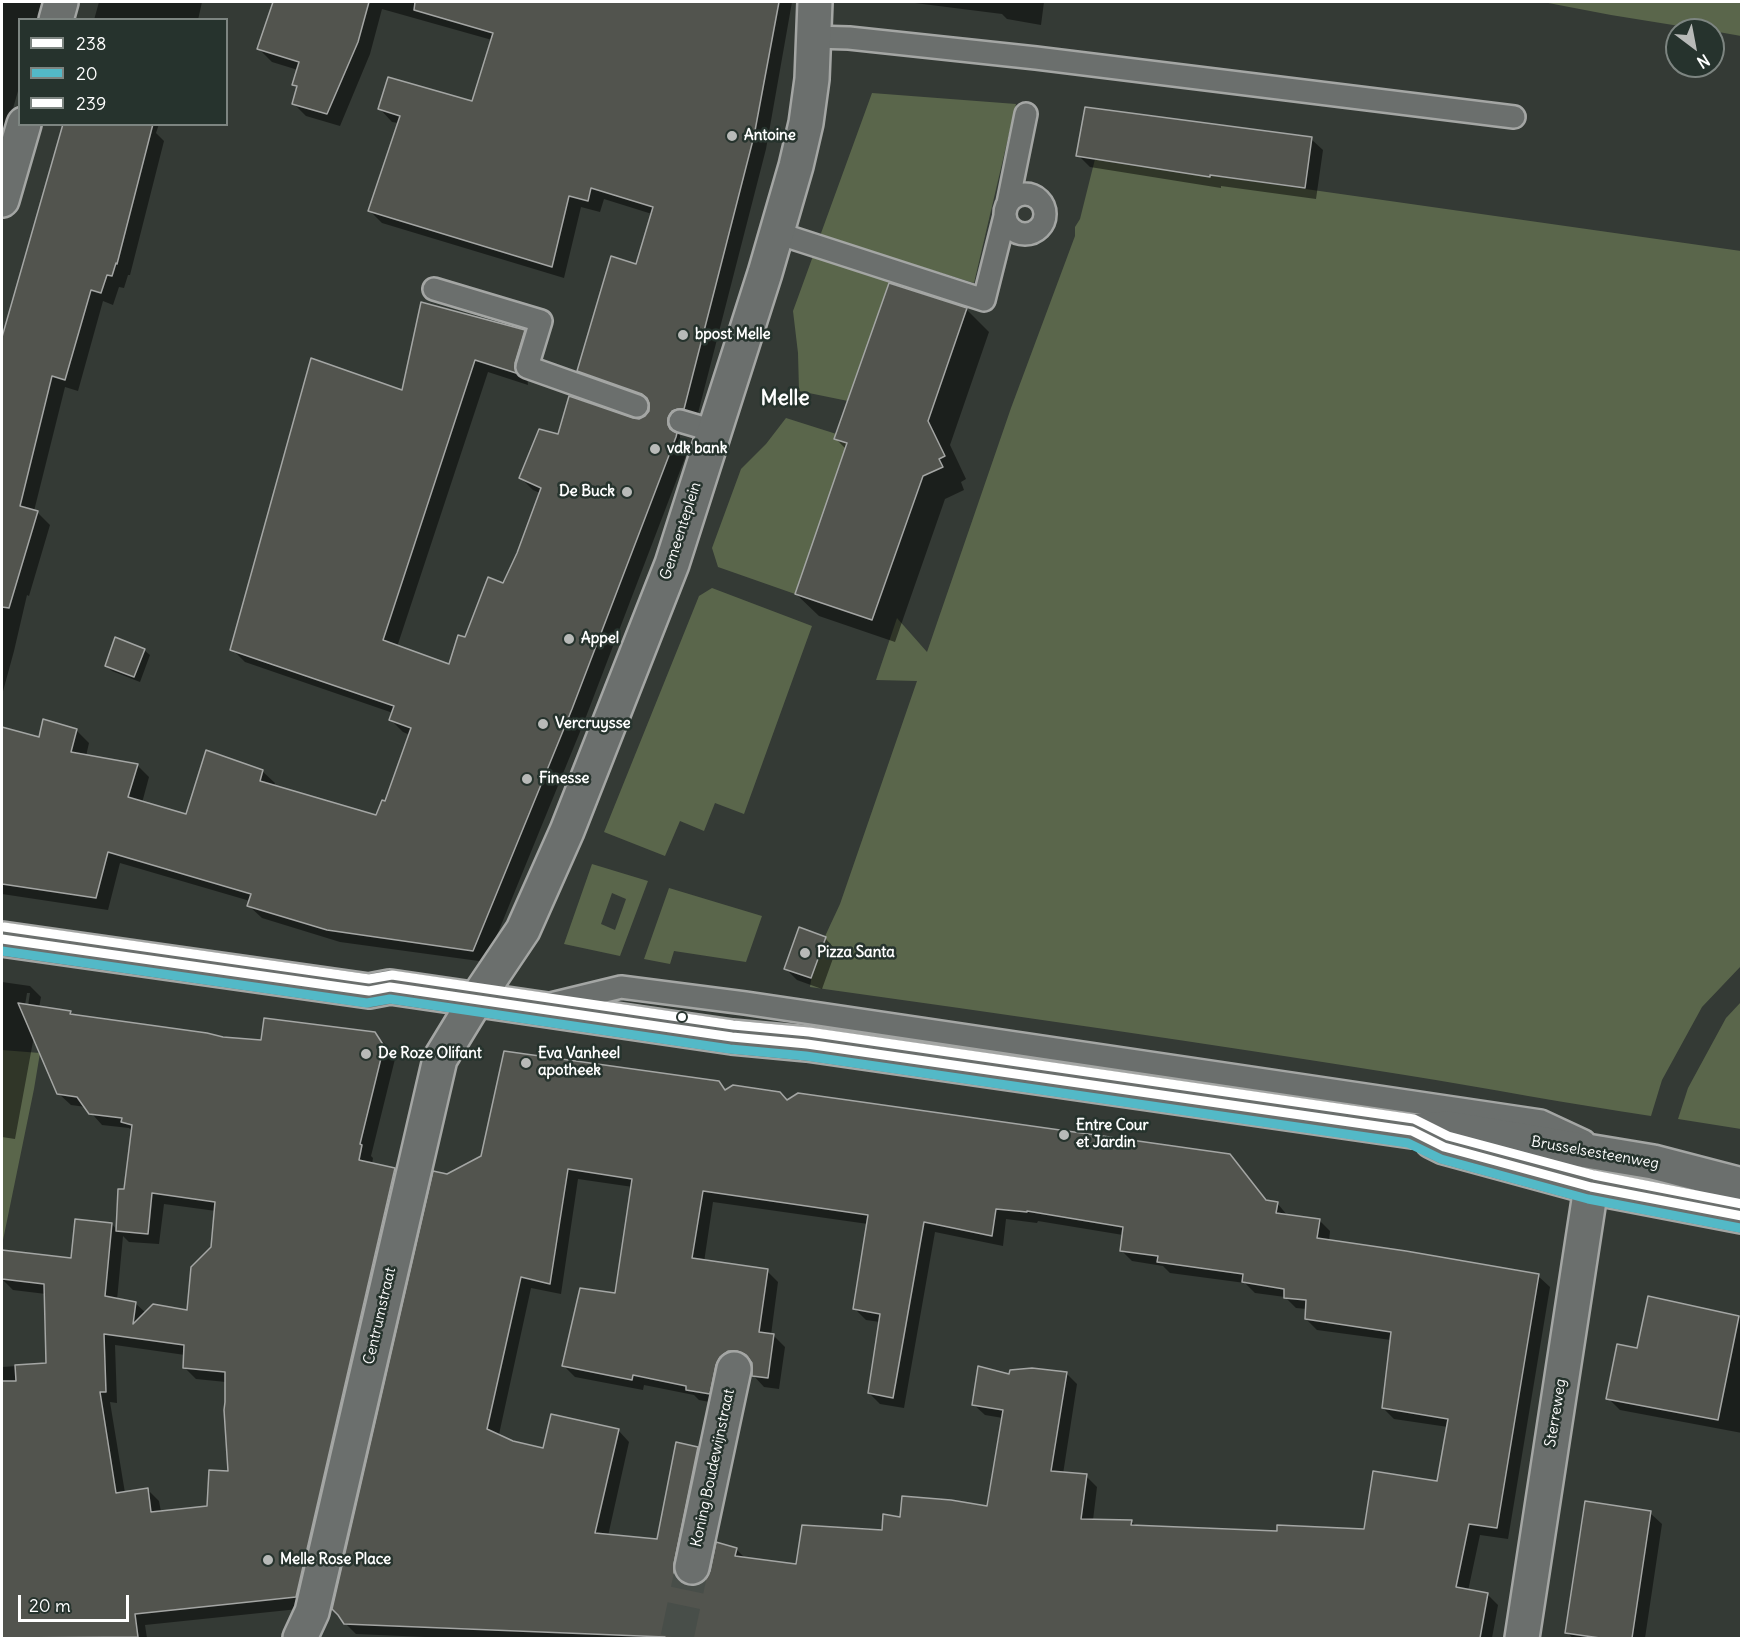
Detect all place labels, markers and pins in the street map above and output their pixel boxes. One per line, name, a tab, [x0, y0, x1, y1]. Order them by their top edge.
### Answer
place label: Antoine	[744, 127, 796, 145]
marker: Antoine	[725, 129, 739, 143]
place label: bpost Melle	[695, 326, 771, 344]
marker: bpost Melle	[676, 328, 690, 342]
place label: vdk bank	[667, 440, 727, 458]
marker: vdk bank	[648, 442, 662, 456]
place label: De Buck	[559, 483, 615, 501]
marker: De Buck	[620, 485, 634, 499]
place label: Appel	[581, 630, 619, 648]
marker: Appel	[562, 632, 576, 646]
place label: Vercruysse	[555, 715, 631, 733]
marker: Vercruysse	[536, 717, 550, 731]
place label: Finesse	[539, 770, 589, 788]
marker: Finesse	[520, 772, 534, 786]
place label: Pizza Santa	[817, 944, 895, 962]
marker: Pizza Santa	[798, 946, 812, 960]
unlabelled marker	[676, 1011, 688, 1023]
place label: De Roze Olifant	[378, 1045, 482, 1063]
place label: Eva Vanheel apotheek	[538, 1045, 620, 1080]
marker: De Roze Olifant	[359, 1047, 373, 1061]
marker: Eva Vanheel apotheek	[519, 1056, 533, 1070]
place label: Entre Cour et Jardin	[1076, 1117, 1149, 1152]
marker: Entre Cour et Jardin	[1057, 1128, 1071, 1142]
place label: Melle Rose Place	[280, 1551, 391, 1569]
marker: Melle Rose Place	[261, 1553, 275, 1567]

